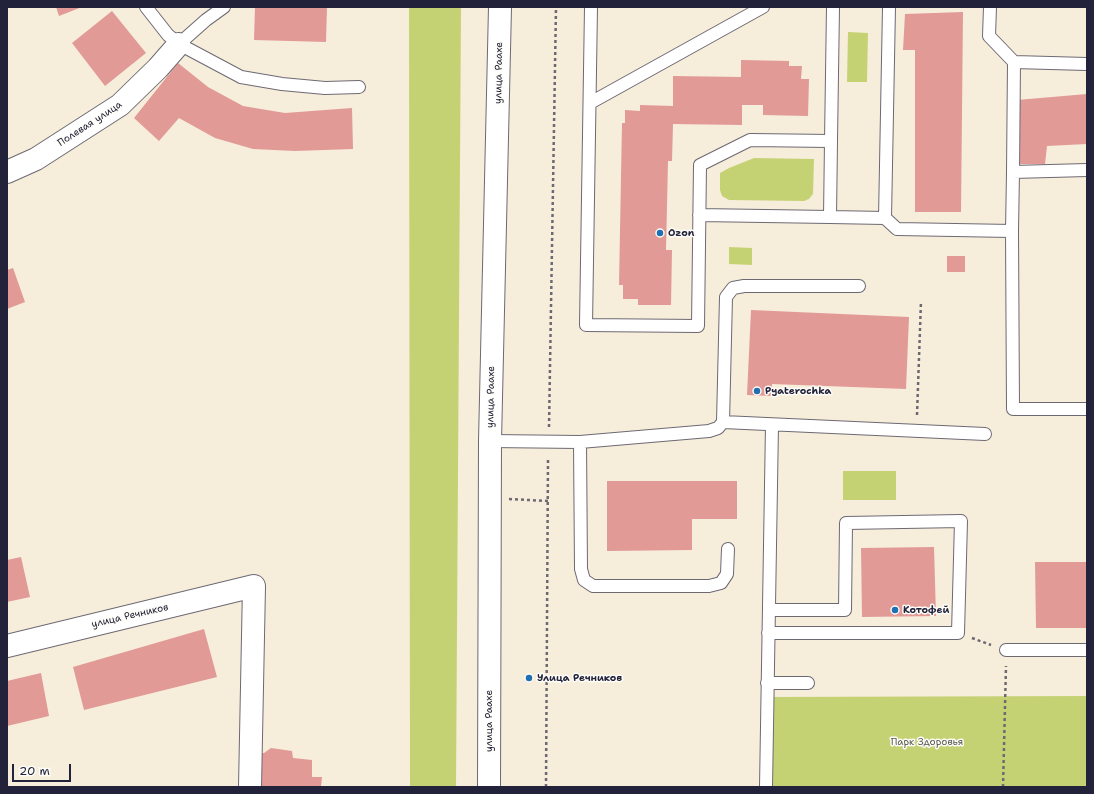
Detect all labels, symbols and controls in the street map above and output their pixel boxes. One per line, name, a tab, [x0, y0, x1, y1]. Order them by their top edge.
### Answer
street label: улица Раахе	[492, 42, 506, 104]
street label: Полевая улица	[56, 99, 124, 149]
place label: Ozon	[668, 227, 694, 239]
marker: Ozon	[655, 228, 665, 238]
street label: улица Раахе	[484, 366, 498, 428]
place label: Pyaterochka	[765, 385, 831, 397]
marker: Pyaterochka	[752, 386, 762, 396]
street label: улица Речников	[90, 601, 170, 631]
place label: Котофей	[903, 604, 949, 616]
marker: Котофей	[890, 605, 900, 615]
place label: Улица Речников	[537, 672, 622, 684]
marker: Улица Речников	[524, 673, 534, 683]
street label: улица Раахе	[483, 690, 495, 752]
park label: Парк Здоровья	[891, 736, 963, 748]
scale bar	[14, 756, 73, 782]
text: 20 m	[19, 763, 50, 779]

